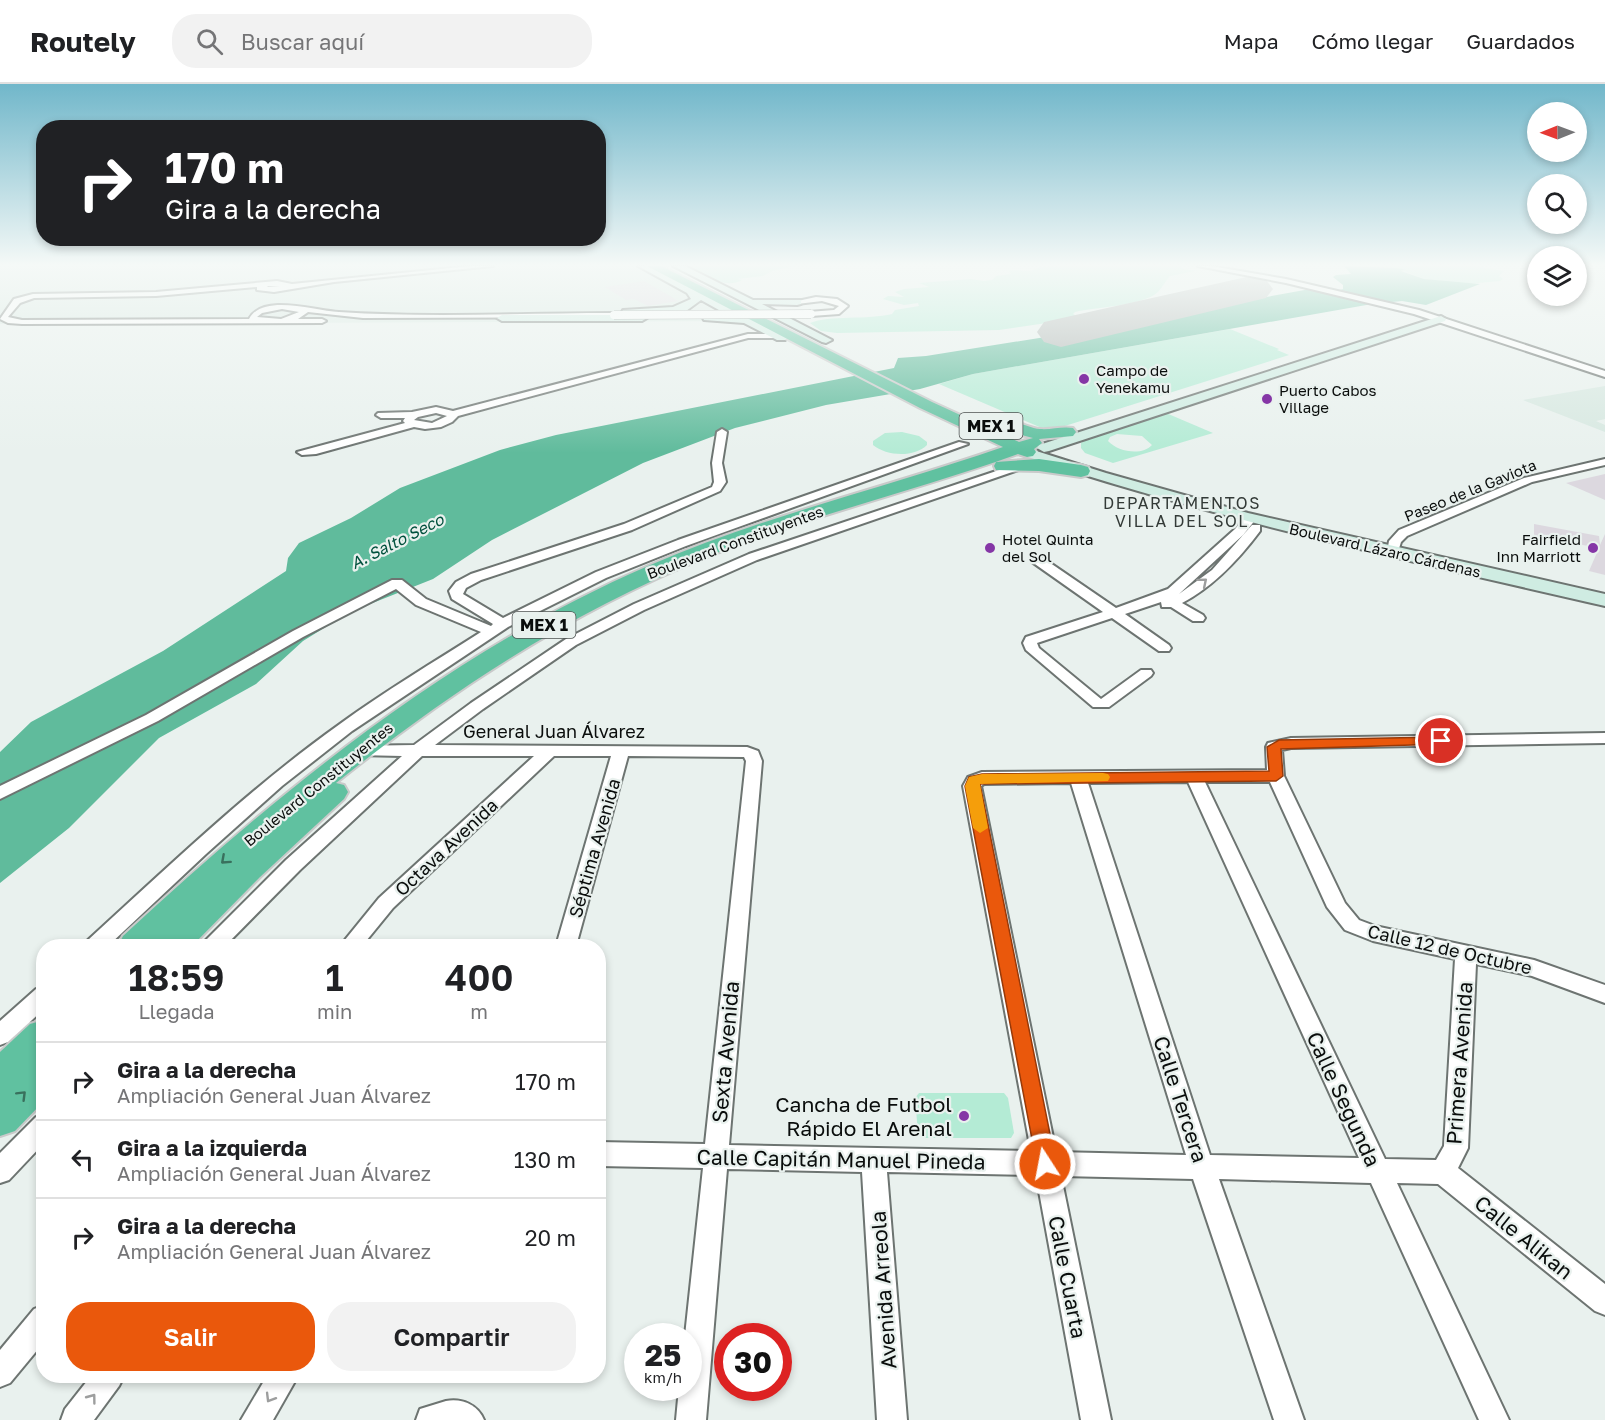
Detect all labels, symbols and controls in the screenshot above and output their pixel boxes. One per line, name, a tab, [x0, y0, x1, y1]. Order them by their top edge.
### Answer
search box	[172, 14, 592, 68]
text: Routely	[30, 25, 136, 58]
icon: search	[193, 25, 226, 58]
text: Buscar aquí	[241, 28, 364, 55]
text: Mapa	[1224, 28, 1279, 54]
text: Cómo llegar	[1312, 28, 1433, 54]
text: Guardados	[1466, 28, 1575, 54]
north arrow	[1527, 102, 1587, 162]
map controls	[1527, 102, 1587, 306]
text: 170 m	[165, 142, 284, 192]
icon: right	[66, 144, 144, 222]
button: search	[1527, 174, 1587, 234]
text: Gira a la derecha	[165, 193, 381, 225]
button: layers	[1527, 246, 1587, 306]
place label: Campo de Yenekamu	[1096, 361, 1170, 396]
marker: Campo de Yenekamu	[1077, 372, 1091, 386]
place label: Puerto Cabos Village	[1279, 381, 1376, 416]
marker: Puerto Cabos Village	[1260, 392, 1274, 406]
road number: MEX 1	[960, 413, 1022, 439]
street label: Paseo de la Gaviota	[1401, 455, 1539, 525]
district label: DEPARTAMENTOS VILLA DEL SOL	[1103, 493, 1261, 531]
street label: Boulevard Constituyentes	[644, 502, 826, 582]
water label: A. Salto Seco	[347, 508, 448, 573]
street label: Boulevard Lázaro Cárdenas	[1287, 519, 1483, 581]
place label: Hotel Quinta del Sol	[1002, 530, 1093, 565]
place label: Fairfield Inn Marriott	[1496, 530, 1581, 565]
marker: Hotel Quinta del Sol	[983, 541, 997, 555]
marker: Fairfield Inn Marriott	[1586, 541, 1600, 555]
one-way arrow	[1196, 578, 1207, 589]
road number: MEX 1	[512, 612, 576, 638]
pin	[1415, 715, 1466, 766]
street label: Boulevard Constituyentes	[240, 718, 396, 850]
street label: General Juan Álvarez	[463, 720, 645, 742]
icon: arrive	[1424, 724, 1457, 757]
street label: Séptima Avenida	[564, 776, 624, 920]
street label: Octava Avenida	[390, 794, 502, 900]
one-way arrow	[222, 853, 232, 864]
street label: Calle 12 de Octubre	[1366, 919, 1534, 979]
text: 18:59	[129, 956, 224, 999]
text: 1	[326, 956, 344, 999]
text: 400	[445, 956, 513, 999]
street label: Sexta Avenida	[706, 980, 744, 1124]
street label: Primera Avenida	[1440, 981, 1478, 1145]
text: Llegada	[138, 999, 215, 1023]
text: min	[317, 999, 352, 1023]
text: m	[470, 999, 488, 1023]
street label: Calle Segunda	[1301, 1027, 1387, 1171]
street label: Calle Tercera	[1148, 1032, 1214, 1166]
text: Gira a la derecha	[117, 1056, 296, 1083]
icon: right	[66, 1065, 99, 1098]
text: 170 m	[515, 1068, 576, 1095]
text: Ampliación General Juan Álvarez	[117, 1083, 431, 1107]
one-way arrow	[15, 1091, 25, 1102]
place label: Cancha de Futbol Rápido El Arenal	[775, 1091, 952, 1141]
marker: Cancha de Futbol Rápido El Arenal	[957, 1109, 971, 1123]
position arrow	[1013, 1132, 1077, 1196]
text: Gira a la izquierda	[117, 1134, 307, 1161]
icon: left	[66, 1143, 99, 1176]
street label: Calle Capitán Manuel Pineda	[696, 1143, 986, 1175]
text: 130 m	[514, 1146, 576, 1173]
text: Ampliación General Juan Álvarez	[117, 1161, 431, 1185]
street label: Calle Alikan	[1469, 1189, 1579, 1285]
street label: Avenida Arreola	[865, 1210, 901, 1370]
text: Gira a la derecha	[117, 1212, 296, 1239]
street label: Calle Cuarta	[1043, 1213, 1093, 1341]
icon: right	[66, 1221, 99, 1254]
text: 20 m	[525, 1224, 576, 1251]
text: Ampliación General Juan Álvarez	[117, 1239, 431, 1263]
button: Salir	[66, 1302, 315, 1371]
button: Compartir	[327, 1302, 576, 1371]
speed limit sign: 30	[714, 1323, 792, 1401]
text: 25	[645, 1337, 681, 1373]
text: km/h	[644, 1368, 682, 1386]
one-way arrow	[265, 1392, 277, 1402]
one-way arrow	[85, 1393, 96, 1404]

